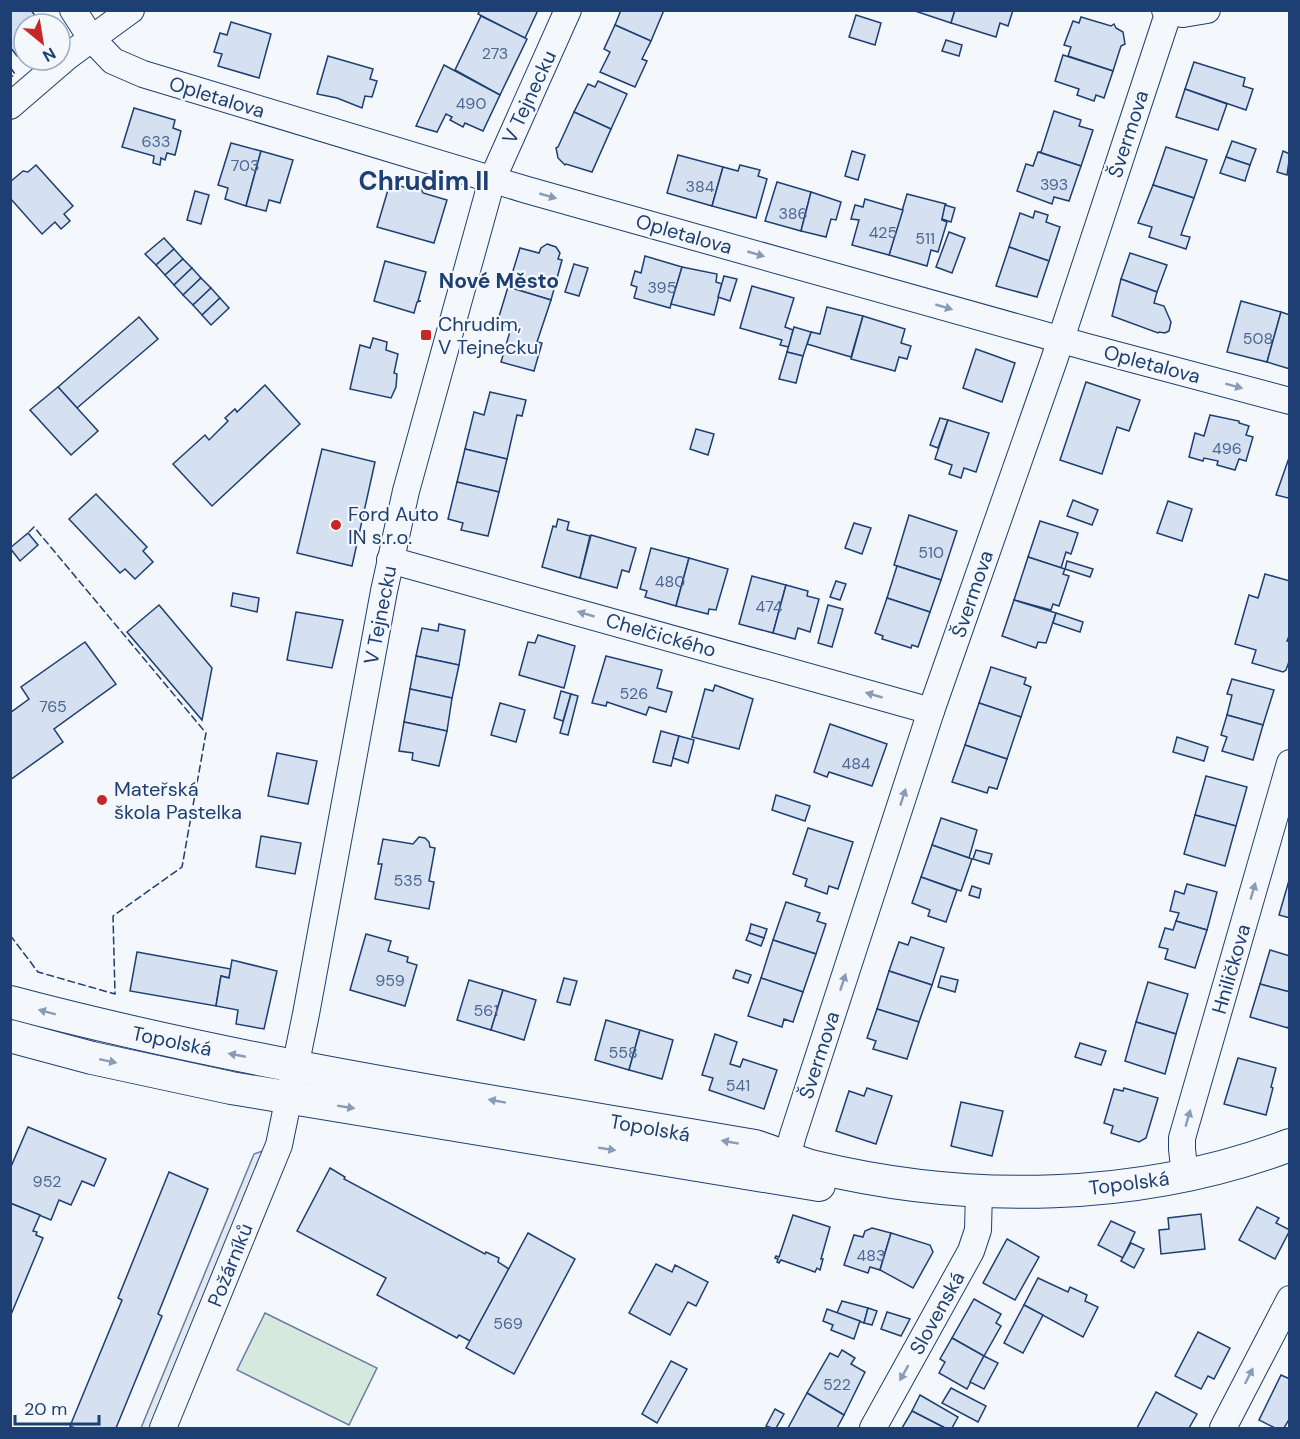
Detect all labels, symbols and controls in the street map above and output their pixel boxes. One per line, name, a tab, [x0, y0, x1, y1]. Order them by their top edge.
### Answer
north arrow	[12, 12, 72, 72]
text: N	[39, 43, 60, 67]
house number: 273	[482, 43, 508, 64]
street label: V Tejnecku	[496, 46, 562, 148]
street label: Opletalova	[166, 70, 268, 124]
street label: Švermova	[1102, 87, 1154, 181]
house number: 490	[456, 93, 486, 114]
house number: 633	[142, 131, 170, 152]
house number: 703	[231, 155, 259, 176]
district label: Chrudim II	[359, 164, 489, 198]
house number: 393	[1040, 174, 1068, 195]
house number: 384	[686, 176, 715, 197]
one-way arrow	[540, 192, 558, 201]
house number: 386	[778, 203, 808, 224]
street label: Opletalova	[633, 208, 735, 260]
house number: 425	[869, 222, 897, 243]
house number: 511	[915, 228, 935, 249]
one-way arrow	[748, 250, 766, 259]
district label: Nové Město	[439, 267, 559, 295]
house number: 395	[648, 277, 676, 298]
one-way arrow	[935, 302, 953, 312]
place label: Chrudim, V Tejnecku	[438, 311, 538, 360]
marker: Chrudim, V Tejnecku	[419, 328, 433, 342]
house number: 508	[1243, 328, 1273, 349]
street label: Opletalova	[1101, 339, 1203, 389]
one-way arrow	[1224, 382, 1243, 392]
house number: 496	[1212, 438, 1242, 459]
place label: Ford Auto IN s.r.o.	[348, 501, 439, 550]
marker: Ford Auto IN s.r.o.	[329, 518, 343, 532]
house number: 510	[918, 542, 944, 563]
street label: Švermova	[945, 547, 999, 641]
street label: V Tejnecku	[358, 563, 402, 667]
house number: 480	[655, 571, 685, 592]
house number: 474	[755, 596, 783, 617]
street label: Chelčického	[603, 607, 719, 663]
one-way arrow	[576, 609, 595, 619]
house number: 526	[620, 683, 648, 704]
one-way arrow	[865, 690, 883, 699]
house number: 765	[39, 696, 67, 717]
house number: 484	[841, 753, 871, 774]
place label: Mateřská škola Pastelka	[114, 776, 242, 825]
one-way arrow	[899, 788, 909, 806]
marker: Mateřská škola Pastelka	[95, 793, 109, 807]
house number: 535	[394, 870, 422, 891]
one-way arrow	[1249, 882, 1258, 900]
street label: Hniličkova	[1206, 921, 1256, 1017]
house number: 959	[375, 970, 405, 991]
one-way arrow	[838, 973, 848, 991]
house number: 561	[474, 1000, 498, 1021]
one-way arrow	[38, 1006, 56, 1016]
street label: Švermova	[793, 1008, 845, 1102]
street label: Topolská	[130, 1020, 214, 1062]
house number: 558	[608, 1042, 638, 1063]
one-way arrow	[228, 1050, 246, 1060]
one-way arrow	[98, 1057, 117, 1066]
house number: 541	[726, 1075, 750, 1096]
one-way arrow	[487, 1097, 506, 1106]
one-way arrow	[337, 1103, 356, 1112]
street label: Topolská	[608, 1108, 692, 1148]
one-way arrow	[1184, 1109, 1193, 1127]
one-way arrow	[720, 1137, 739, 1146]
one-way arrow	[598, 1145, 617, 1154]
street label: Topolská	[1087, 1165, 1171, 1201]
house number: 952	[33, 1171, 61, 1192]
street label: Požárníků	[201, 1219, 259, 1311]
house number: 483	[857, 1245, 885, 1266]
street label: Slovenská	[904, 1267, 970, 1359]
house number: 569	[493, 1313, 523, 1334]
one-way arrow	[899, 1365, 909, 1382]
one-way arrow	[1245, 1368, 1254, 1385]
house number: 522	[823, 1374, 851, 1395]
scale bar	[15, 1388, 99, 1426]
text: 20 m	[24, 1397, 67, 1421]

